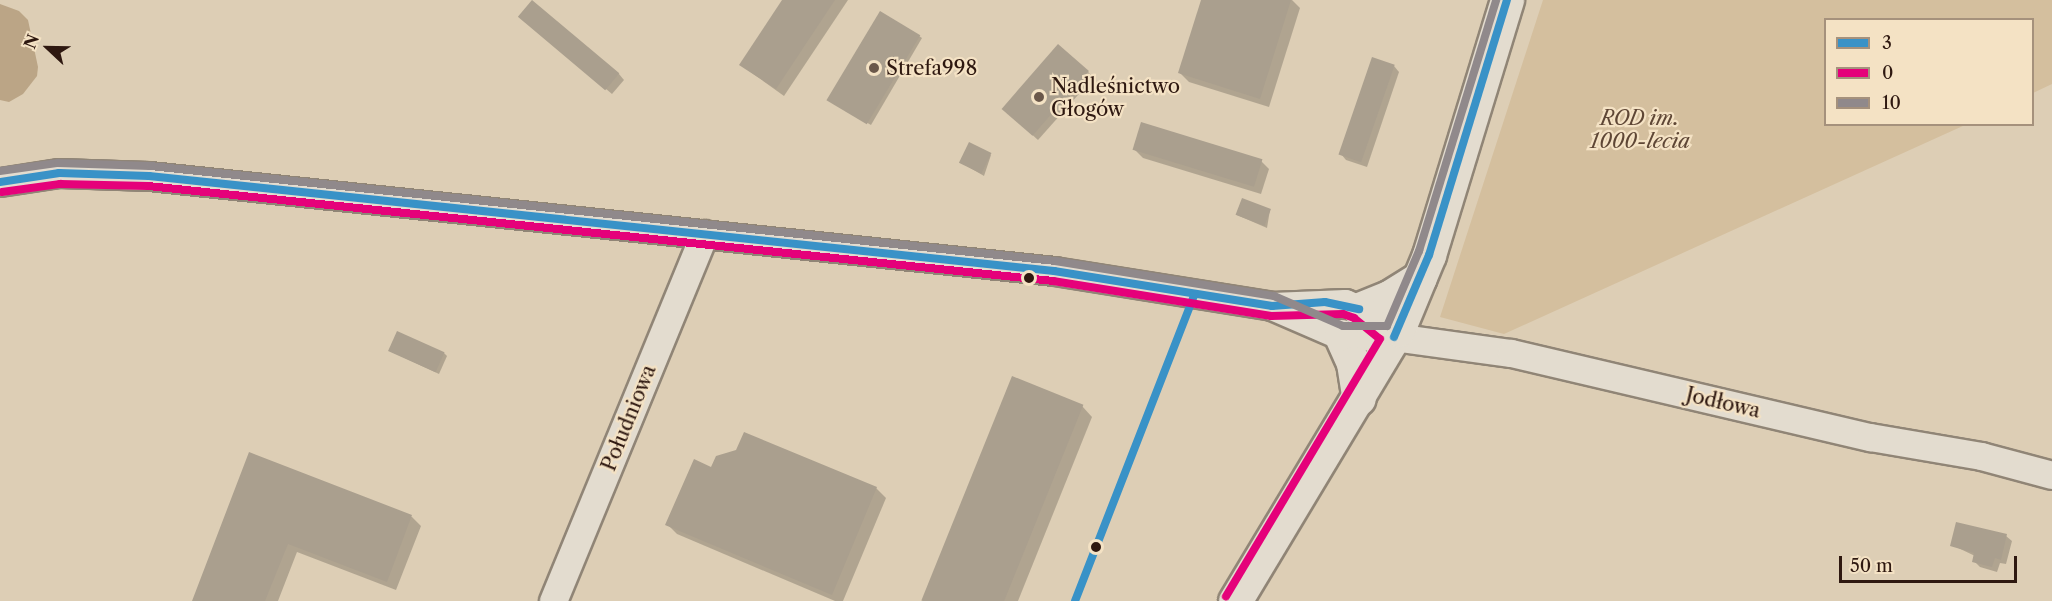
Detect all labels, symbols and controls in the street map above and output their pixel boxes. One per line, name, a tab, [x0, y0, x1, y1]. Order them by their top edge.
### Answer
north arrow	[18, 18, 78, 78]
legend	[1824, 18, 2034, 126]
text: N	[19, 31, 43, 51]
text: 3	[1882, 32, 1892, 54]
place label: Strefa998	[886, 56, 977, 80]
marker: Strefa998	[867, 61, 881, 75]
text: 0	[1882, 62, 1893, 84]
place label: Nadleśnictwo Głogów	[1051, 74, 1180, 121]
marker: Nadleśnictwo Głogów	[1032, 90, 1046, 104]
text: 10	[1882, 92, 1901, 114]
park label: ROD im. 1000-lecia	[1590, 106, 1690, 153]
unlabelled marker	[1023, 272, 1035, 284]
street label: Południowa	[597, 361, 661, 475]
street label: Jodłowa	[1683, 383, 1763, 423]
unlabelled marker	[1090, 541, 1102, 553]
scale bar	[1842, 544, 2020, 582]
text: 50 m	[1850, 555, 1893, 577]

